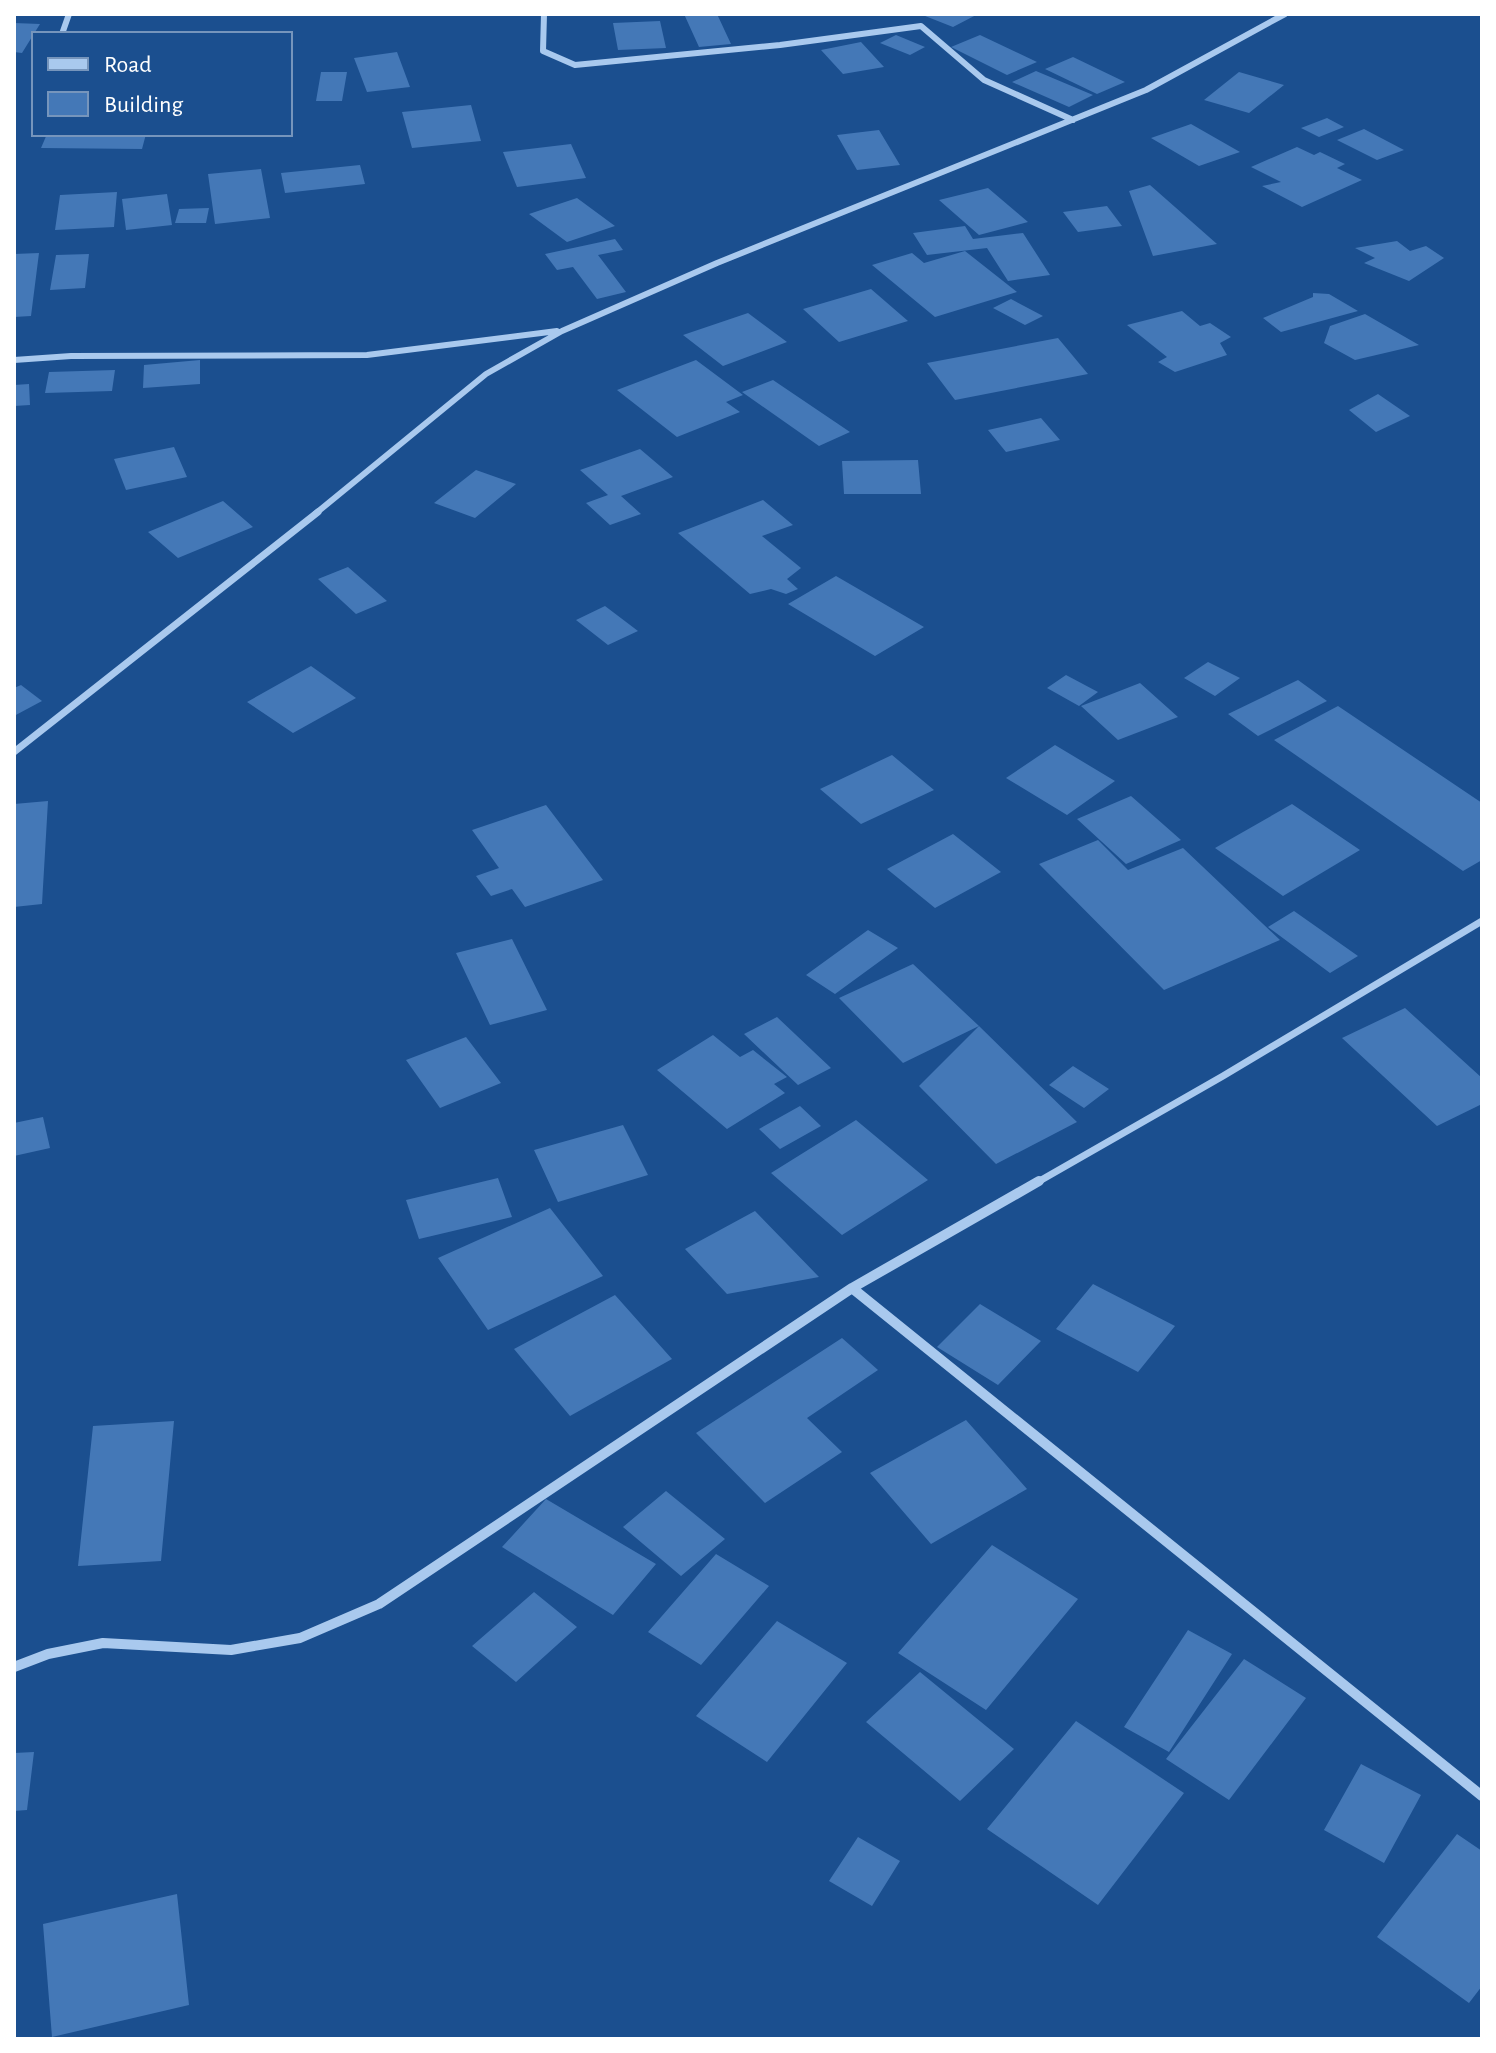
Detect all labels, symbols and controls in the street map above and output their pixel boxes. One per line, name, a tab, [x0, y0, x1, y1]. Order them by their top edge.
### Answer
legend	[32, 32, 292, 136]
text: Road	[104, 53, 152, 77]
text: Building	[104, 93, 183, 117]

